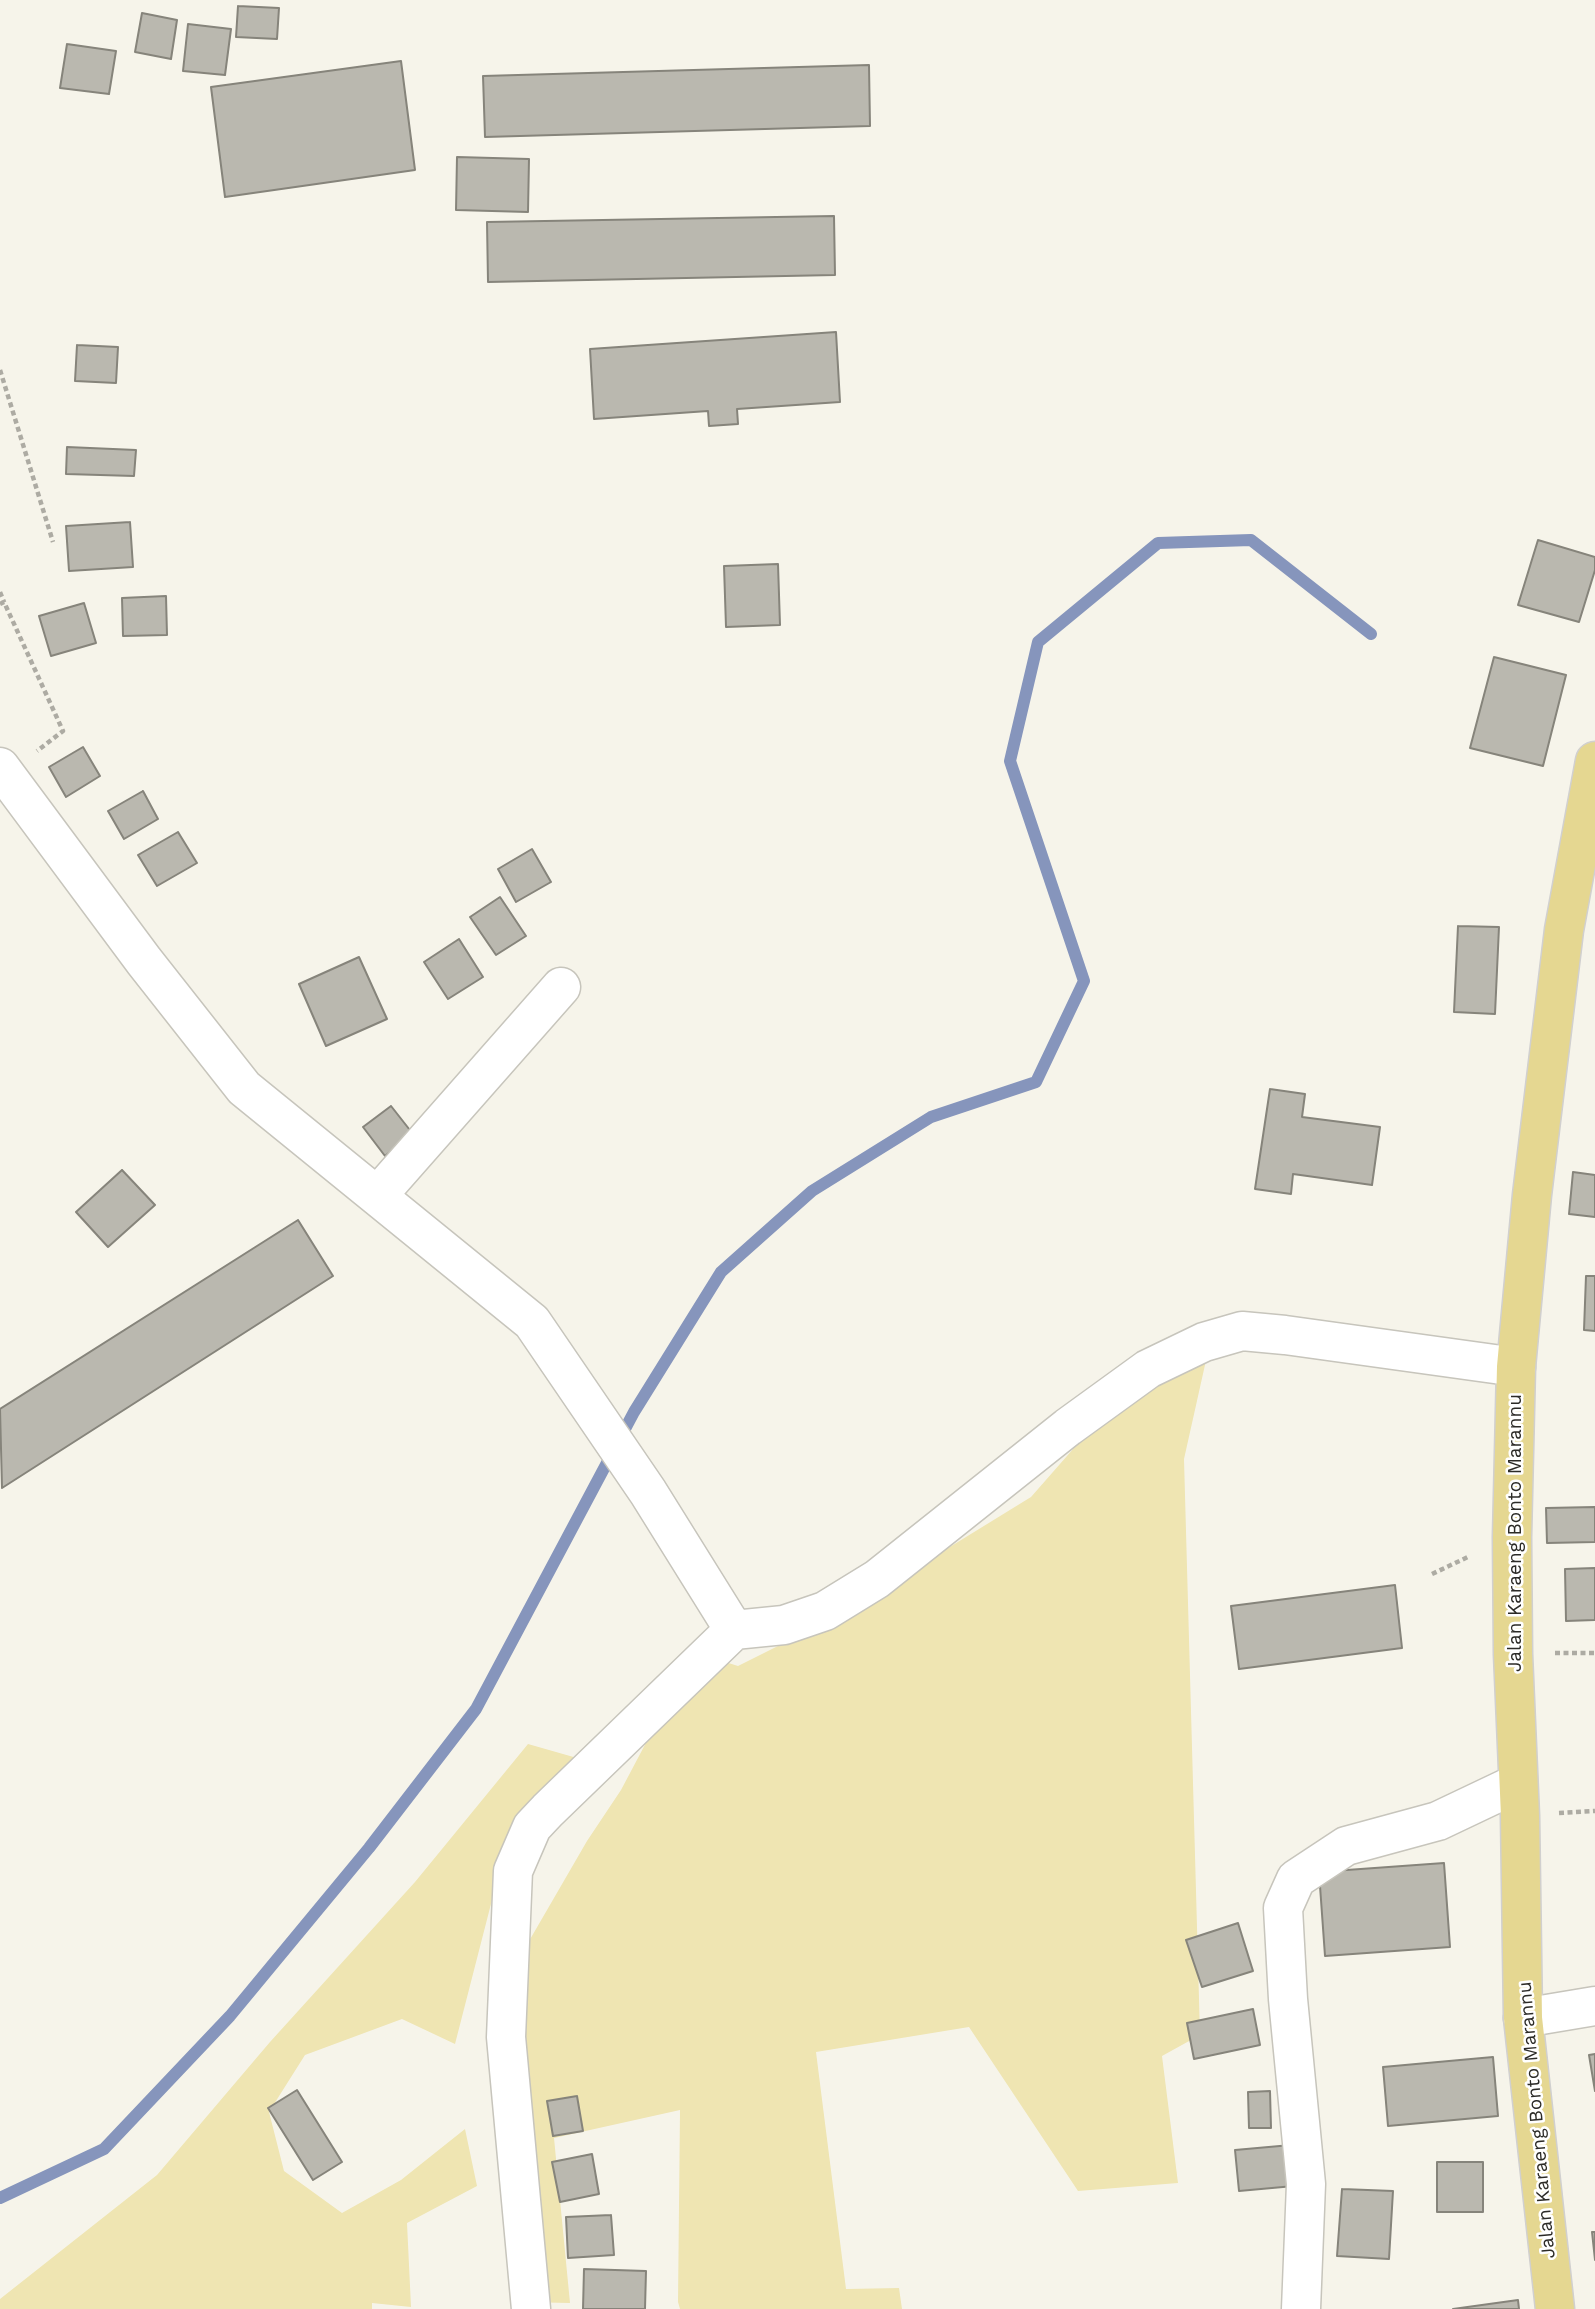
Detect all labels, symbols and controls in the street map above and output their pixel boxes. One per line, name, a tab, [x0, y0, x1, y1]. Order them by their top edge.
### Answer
street label: Jalan Karaeng Bonto Marannu	[1504, 1394, 1526, 1672]
street label: Jalan Karaeng Bonto Marannu	[1514, 1980, 1560, 2260]

